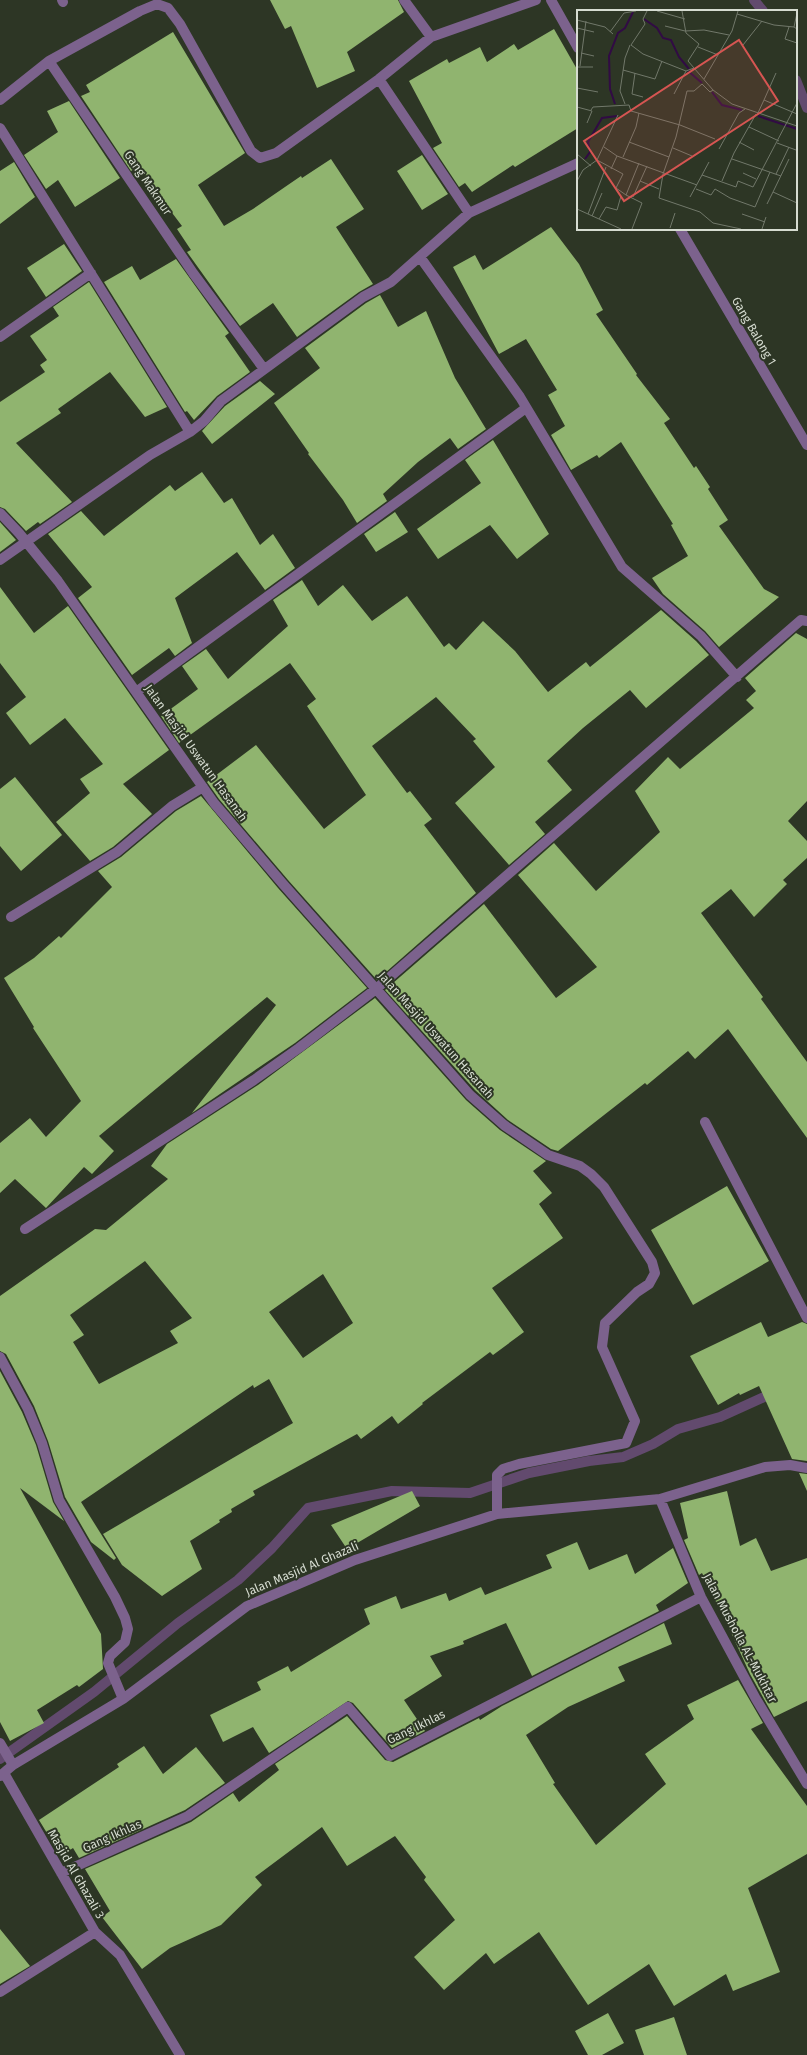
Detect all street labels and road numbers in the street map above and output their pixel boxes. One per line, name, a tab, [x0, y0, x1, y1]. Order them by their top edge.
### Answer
street label: Gang Makmur	[121, 148, 175, 218]
street label: Gang Balong 1	[729, 294, 779, 368]
street label: Jalan Masjid Uswatun Hasanah	[142, 682, 250, 824]
street label: Jalan Masjid Uswatun Hasanah	[375, 969, 497, 1101]
street label: Jalan Masjid Al Ghazali	[243, 1539, 361, 1599]
street label: Jalan Musholla AL-Mukhtar	[700, 1571, 780, 1705]
street label: Gang Ikhlas	[385, 1707, 448, 1747]
street label: Gang Ikhlas	[80, 1817, 144, 1855]
street label: Masjid Al Ghazali 3	[45, 1827, 107, 1921]

